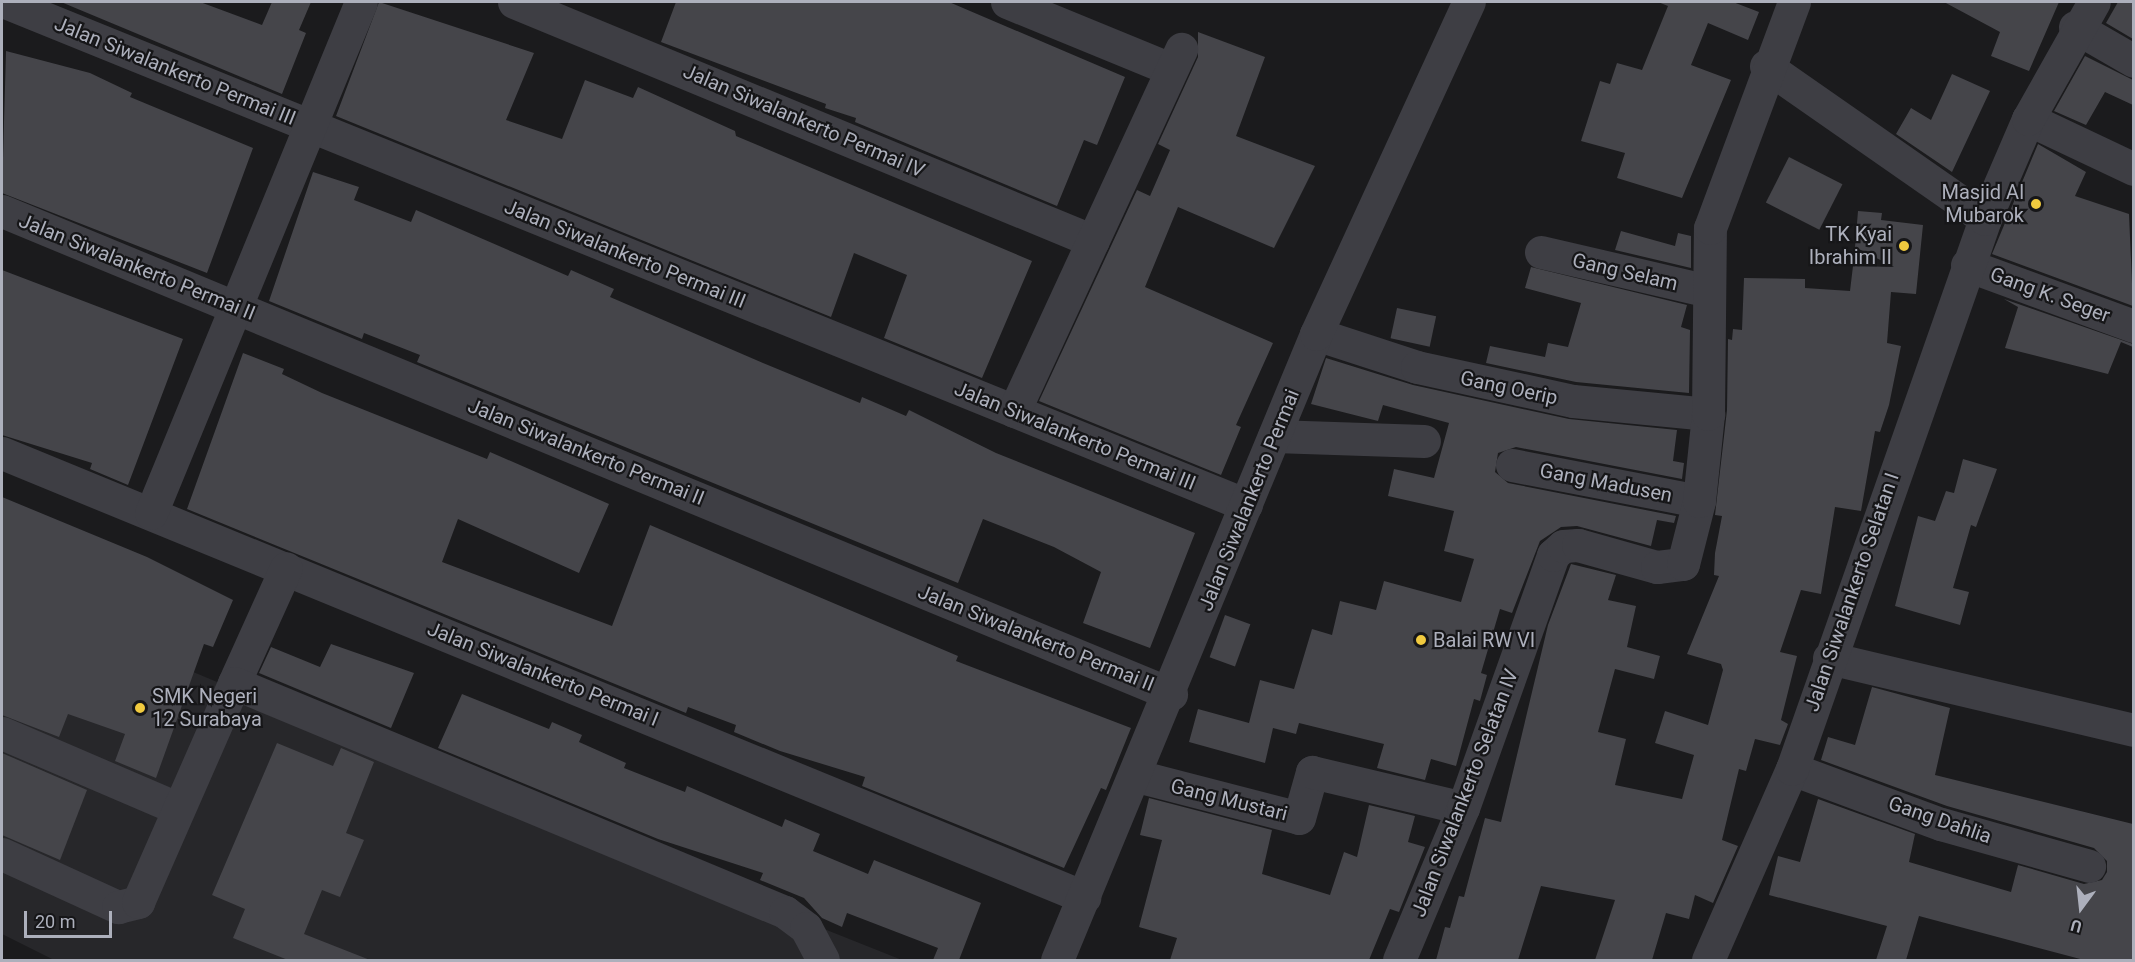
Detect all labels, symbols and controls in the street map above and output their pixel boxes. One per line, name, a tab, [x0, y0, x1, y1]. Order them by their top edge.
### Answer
street label: Jalan Siwalankerto Permai III	[51, 12, 299, 130]
street label: Jalan Siwalankerto Permai IV	[680, 59, 928, 183]
place label: Masjid Al Mubarok	[1942, 180, 2024, 227]
street label: Jalan Siwalankerto Permai III	[501, 195, 749, 313]
marker: Masjid Al Mubarok	[2029, 197, 2043, 211]
street label: Jalan Siwalankerto Permai II	[15, 209, 259, 325]
place label: TK Kyai Ibrahim II	[1809, 222, 1892, 269]
marker: TK Kyai Ibrahim II	[1897, 239, 1911, 253]
street label: Gang Selam	[1570, 248, 1680, 296]
street label: Gang K. Seger	[1987, 262, 2113, 328]
street label: Gang Oerip	[1458, 366, 1560, 410]
street label: Jalan Siwalankerto Permai III	[951, 377, 1199, 495]
street label: Jalan Siwalankerto Permai	[1194, 386, 1304, 614]
street label: Jalan Siwalankerto Permai II	[464, 394, 708, 510]
street label: Gang Madusen	[1538, 458, 1674, 508]
street label: Jalan Siwalankerto Selatan I	[1800, 470, 1904, 714]
street label: Jalan Siwalankerto Permai II	[914, 580, 1158, 696]
street label: Jalan Siwalankerto Permai I	[424, 617, 662, 731]
place label: Balai RW VI	[1433, 628, 1535, 652]
marker: Balai RW VI	[1414, 633, 1428, 647]
street label: Jalan Siwalankerto Selatan IV	[1407, 666, 1523, 920]
place label: SMK Negeri 12 Surabaya	[152, 684, 262, 731]
marker: SMK Negeri 12 Surabaya	[133, 701, 147, 715]
street label: Gang Mustari	[1168, 774, 1290, 826]
street label: Gang Dahlia	[1885, 791, 1995, 849]
north arrow	[2051, 878, 2111, 938]
scale bar	[27, 899, 116, 937]
text: 20 m	[35, 911, 75, 932]
text: U	[2069, 915, 2084, 936]

